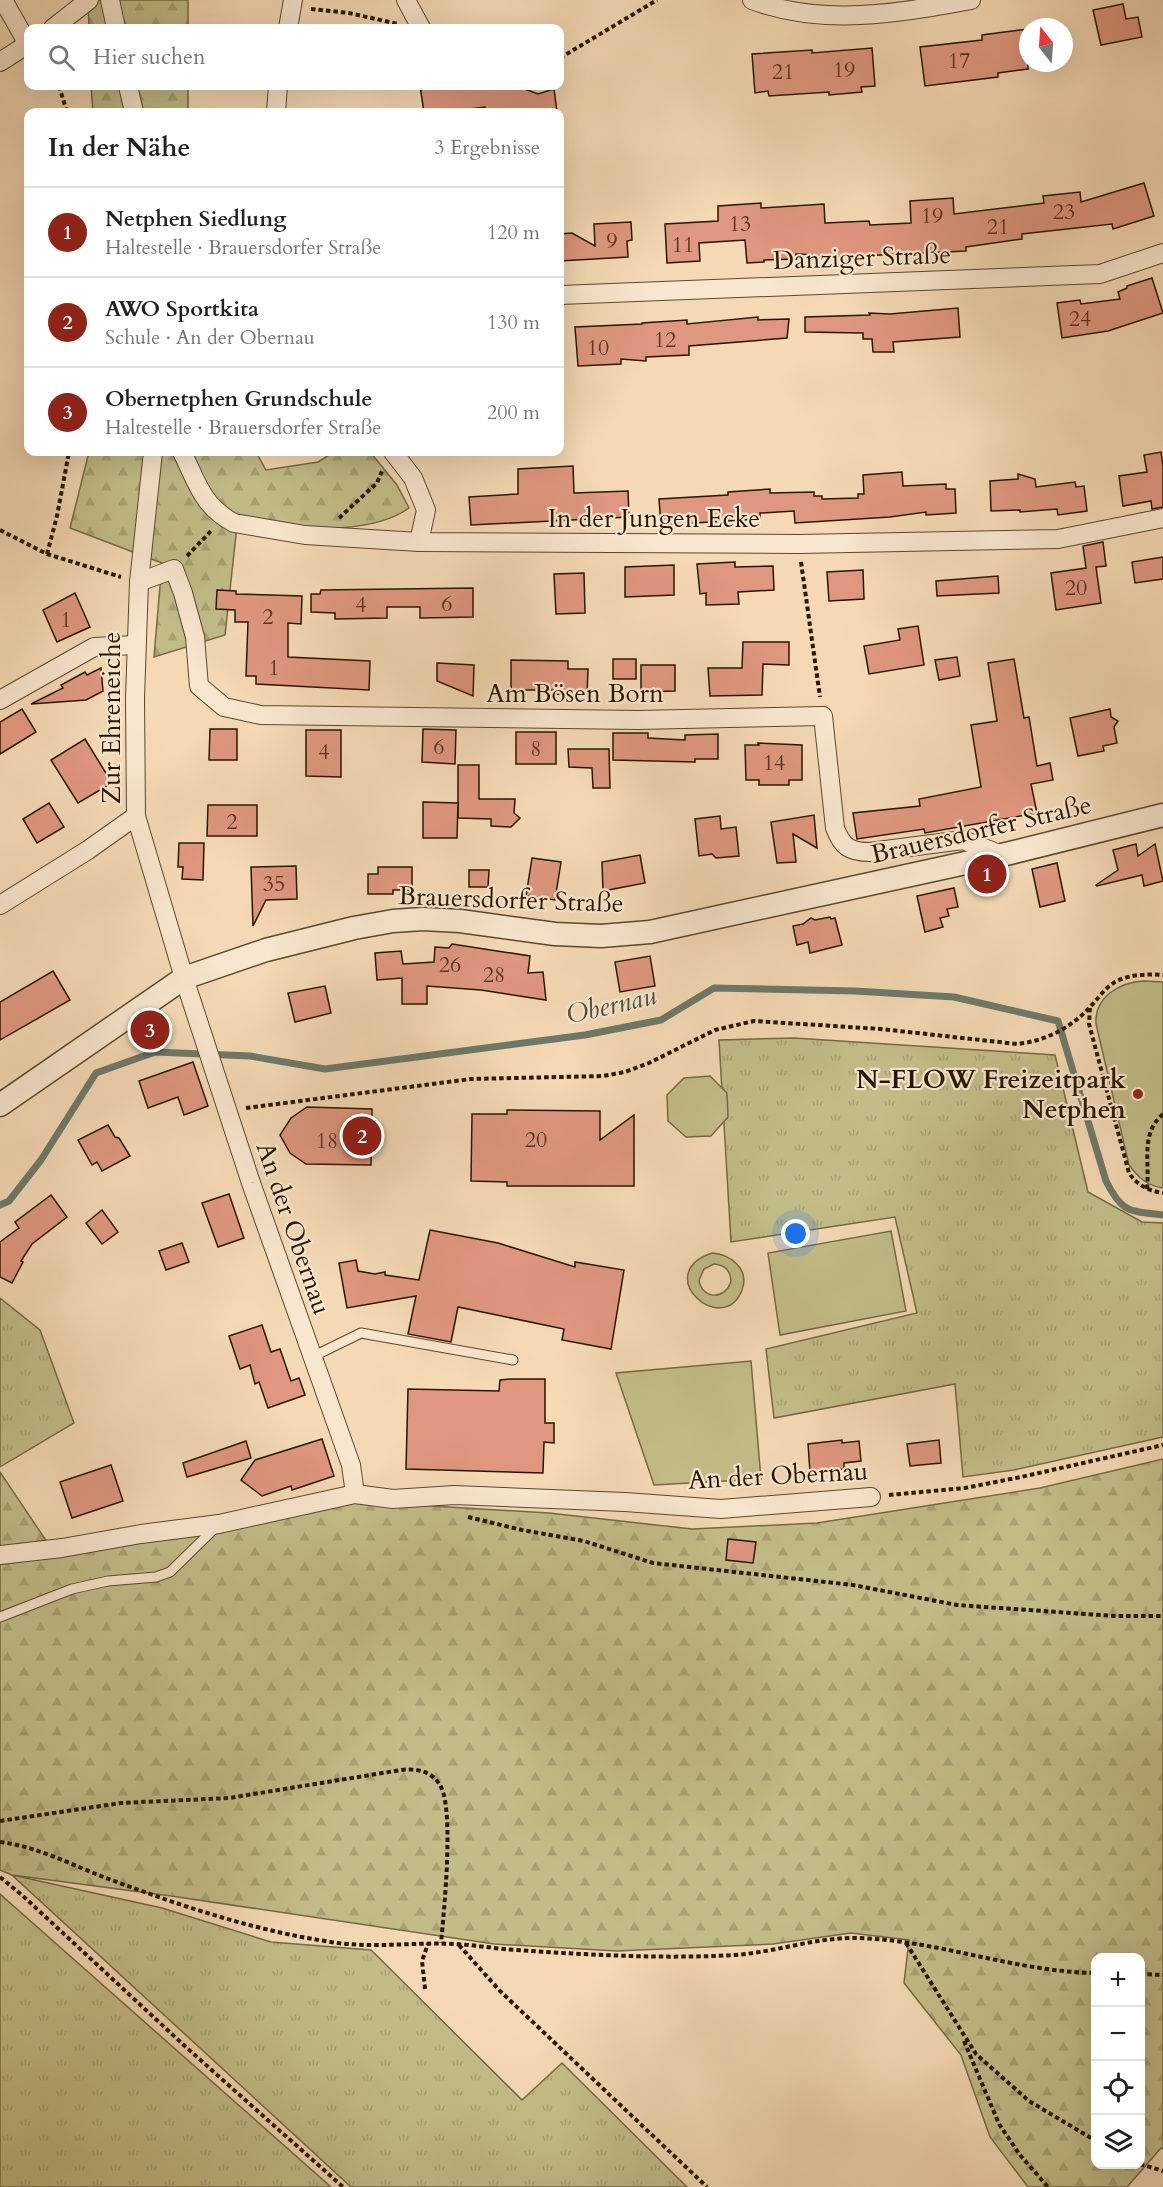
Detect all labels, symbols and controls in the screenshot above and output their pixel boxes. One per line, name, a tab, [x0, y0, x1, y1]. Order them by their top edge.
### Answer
north arrow	[1019, 18, 1073, 72]
search box	[24, 24, 564, 90]
icon: search	[45, 41, 78, 74]
text: Hier suchen	[93, 42, 206, 72]
house number: 17	[948, 46, 970, 76]
house number: 19	[833, 55, 855, 85]
house number: 21	[772, 57, 794, 87]
text: In der Nähe	[48, 130, 190, 165]
text: 3 Ergebnisse	[434, 134, 540, 161]
house number: 23	[1053, 197, 1075, 227]
house number: 19	[921, 201, 943, 231]
text: Netphen Siedlung	[105, 204, 286, 234]
house number: 13	[729, 209, 751, 239]
house number: 21	[987, 212, 1009, 242]
text: 1	[62, 219, 73, 246]
text: 120 m	[487, 219, 540, 246]
house number: 9	[606, 226, 618, 256]
house number: 11	[672, 230, 694, 260]
text: Haltestelle · Brauersdorfer Straße	[105, 234, 381, 261]
street label: Danziger Straße	[772, 237, 952, 278]
text: AWO Sportkita	[105, 294, 259, 324]
house number: 24	[1069, 304, 1091, 334]
text: 2	[62, 309, 73, 336]
text: 130 m	[487, 309, 540, 336]
text: Schule · An der Obernau	[105, 324, 315, 351]
house number: 12	[654, 325, 676, 355]
house number: 10	[587, 333, 609, 363]
text: Obernetphen Grundschule	[105, 384, 372, 414]
text: 3	[62, 399, 73, 426]
text: 200 m	[487, 399, 540, 426]
text: Haltestelle · Brauersdorfer Straße	[105, 414, 381, 441]
street label: In der Jungen Ecke	[548, 501, 760, 536]
house number: 20	[1065, 573, 1087, 603]
house number: 6	[441, 589, 453, 619]
house number: 4	[355, 590, 367, 620]
house number: 2	[262, 602, 274, 632]
house number: 1	[60, 605, 72, 635]
street label: Zur Ehreneiche	[94, 632, 129, 804]
house number: 1	[268, 653, 280, 683]
street label: Am Bösen Born	[486, 676, 664, 711]
house number: 6	[433, 732, 445, 762]
house number: 8	[530, 734, 542, 764]
house number: 4	[318, 737, 330, 767]
house number: 14	[763, 748, 785, 778]
street label: Brauersdorfer Straße	[867, 787, 1095, 872]
house number: 2	[226, 807, 238, 837]
pin: 1	[968, 852, 1006, 896]
house number: 35	[263, 869, 285, 899]
street label: Brauersdorfer Straße	[398, 878, 624, 921]
house number: 26	[439, 950, 461, 980]
house number: 28	[483, 960, 505, 990]
water label: Obernau	[562, 977, 660, 1034]
pin: 3	[130, 1008, 170, 1052]
place label: N-FLOW Freizeitpark Netphen	[856, 1062, 1127, 1127]
marker: N-FLOW Freizeitpark Netphen	[1131, 1087, 1145, 1101]
pin: 2	[342, 1114, 382, 1158]
house number: 20	[525, 1125, 547, 1155]
house number: 18	[316, 1126, 338, 1156]
street label: An der Obernau	[248, 1137, 339, 1319]
your location	[781, 1219, 810, 1248]
street label: An der Obernau	[687, 1453, 869, 1498]
map controls	[1091, 1953, 1145, 2169]
button: +	[1091, 1953, 1145, 2007]
button: −	[1091, 2007, 1145, 2061]
button: locate	[1091, 2061, 1145, 2115]
button: layers	[1091, 2115, 1145, 2169]

